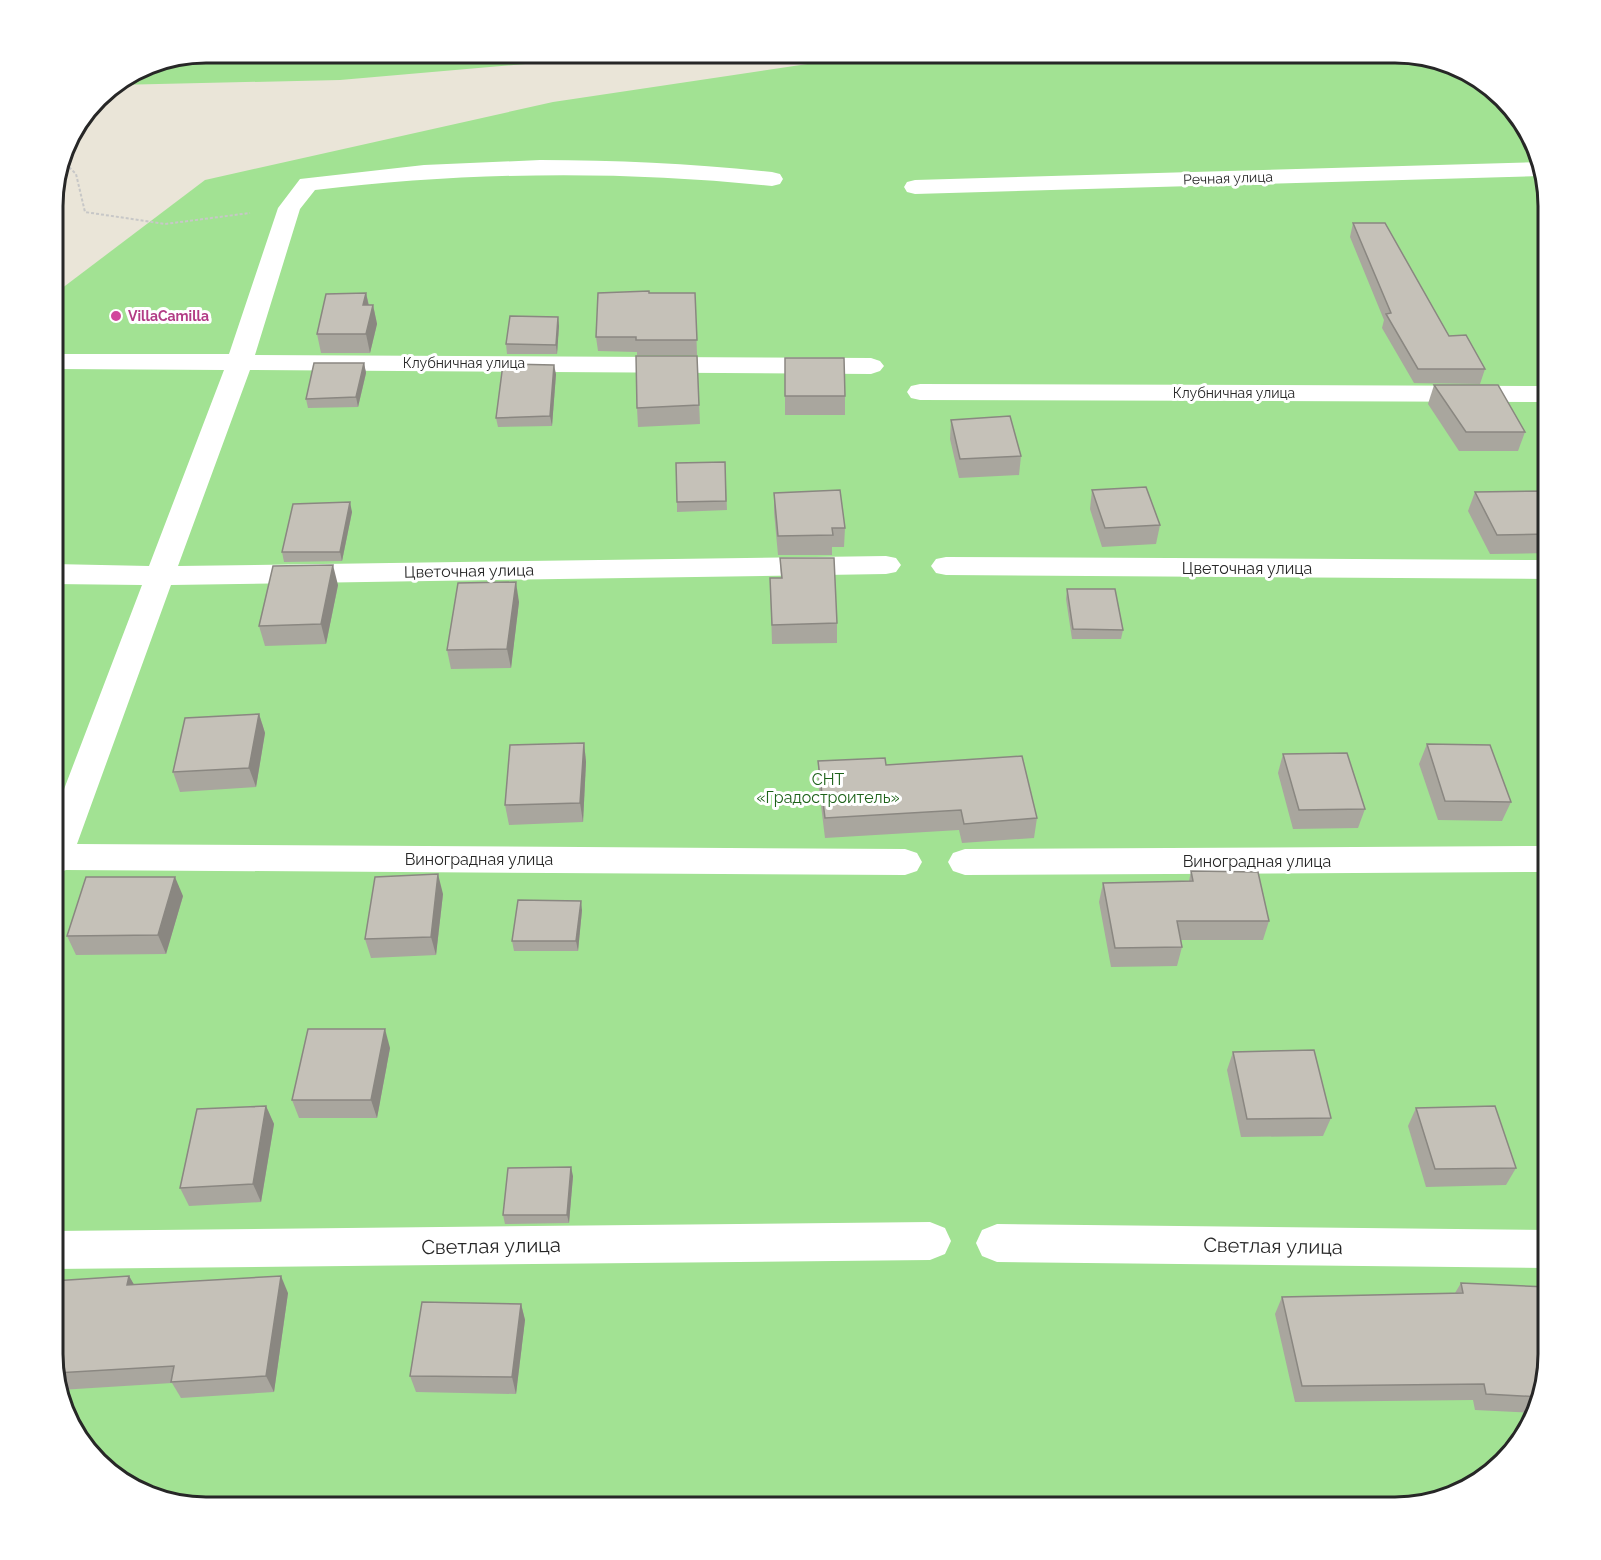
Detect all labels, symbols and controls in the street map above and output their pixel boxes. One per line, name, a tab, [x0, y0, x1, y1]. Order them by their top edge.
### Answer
street label: Речная улица	[1183, 168, 1273, 188]
place label: VillaCamilla	[128, 308, 209, 324]
marker: VillaCamilla	[109, 309, 123, 323]
street label: Клубничная улица	[403, 355, 525, 371]
street label: Клубничная улица	[1173, 385, 1295, 401]
street label: Цветочная улица	[1182, 559, 1312, 578]
street label: Цветочная улица	[404, 560, 534, 582]
park label: СНТ «Градостроитель»	[756, 770, 900, 807]
street label: Виноградная улица	[405, 850, 553, 869]
street label: Виноградная улица	[1183, 852, 1331, 871]
street label: Светлая улица	[421, 1233, 561, 1259]
street label: Светлая улица	[1203, 1233, 1343, 1259]

